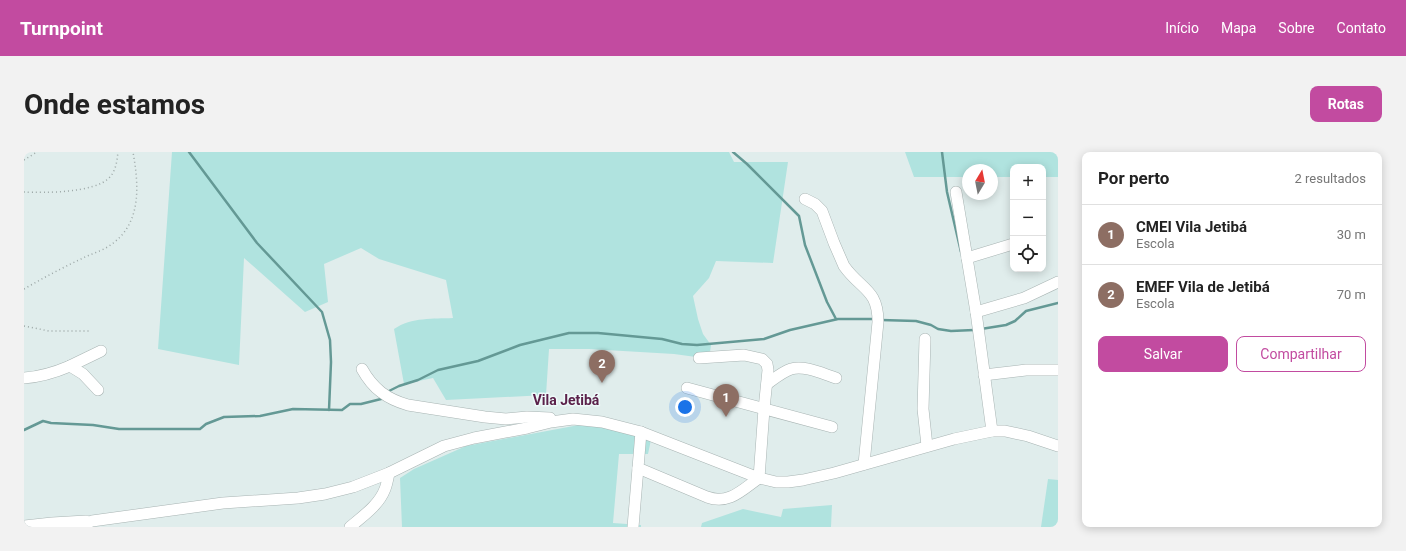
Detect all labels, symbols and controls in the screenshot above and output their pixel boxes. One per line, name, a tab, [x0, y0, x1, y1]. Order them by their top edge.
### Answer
text: Turnpoint	[20, 17, 103, 40]
text: Início	[1165, 20, 1199, 36]
text: Mapa	[1221, 20, 1256, 36]
text: Sobre	[1278, 20, 1315, 36]
text: Contato	[1337, 20, 1386, 36]
button: Rotas	[1310, 86, 1382, 122]
text: Onde estamos	[24, 88, 205, 121]
north arrow	[962, 164, 998, 200]
map controls	[1010, 164, 1046, 272]
button: +	[1010, 164, 1046, 200]
text: Por perto	[1098, 168, 1169, 188]
text: 2 resultados	[1294, 171, 1366, 186]
button: −	[1010, 200, 1046, 236]
text: CMEI Vila Jetibá	[1136, 218, 1247, 236]
text: 1	[1107, 227, 1115, 242]
text: 30 m	[1337, 227, 1366, 242]
button: locate	[1010, 236, 1046, 272]
text: Escola	[1136, 236, 1175, 251]
text: EMEF Vila de Jetibá	[1136, 278, 1270, 296]
text: 2	[1107, 287, 1115, 302]
text: 70 m	[1337, 287, 1366, 302]
text: Escola	[1136, 296, 1175, 311]
button: Salvar	[1098, 336, 1228, 372]
button: Compartilhar	[1236, 336, 1366, 372]
pin: 2	[589, 350, 615, 383]
pin: 1	[713, 384, 739, 417]
district label: Vila Jetibá	[533, 392, 600, 408]
your location	[675, 397, 695, 417]

